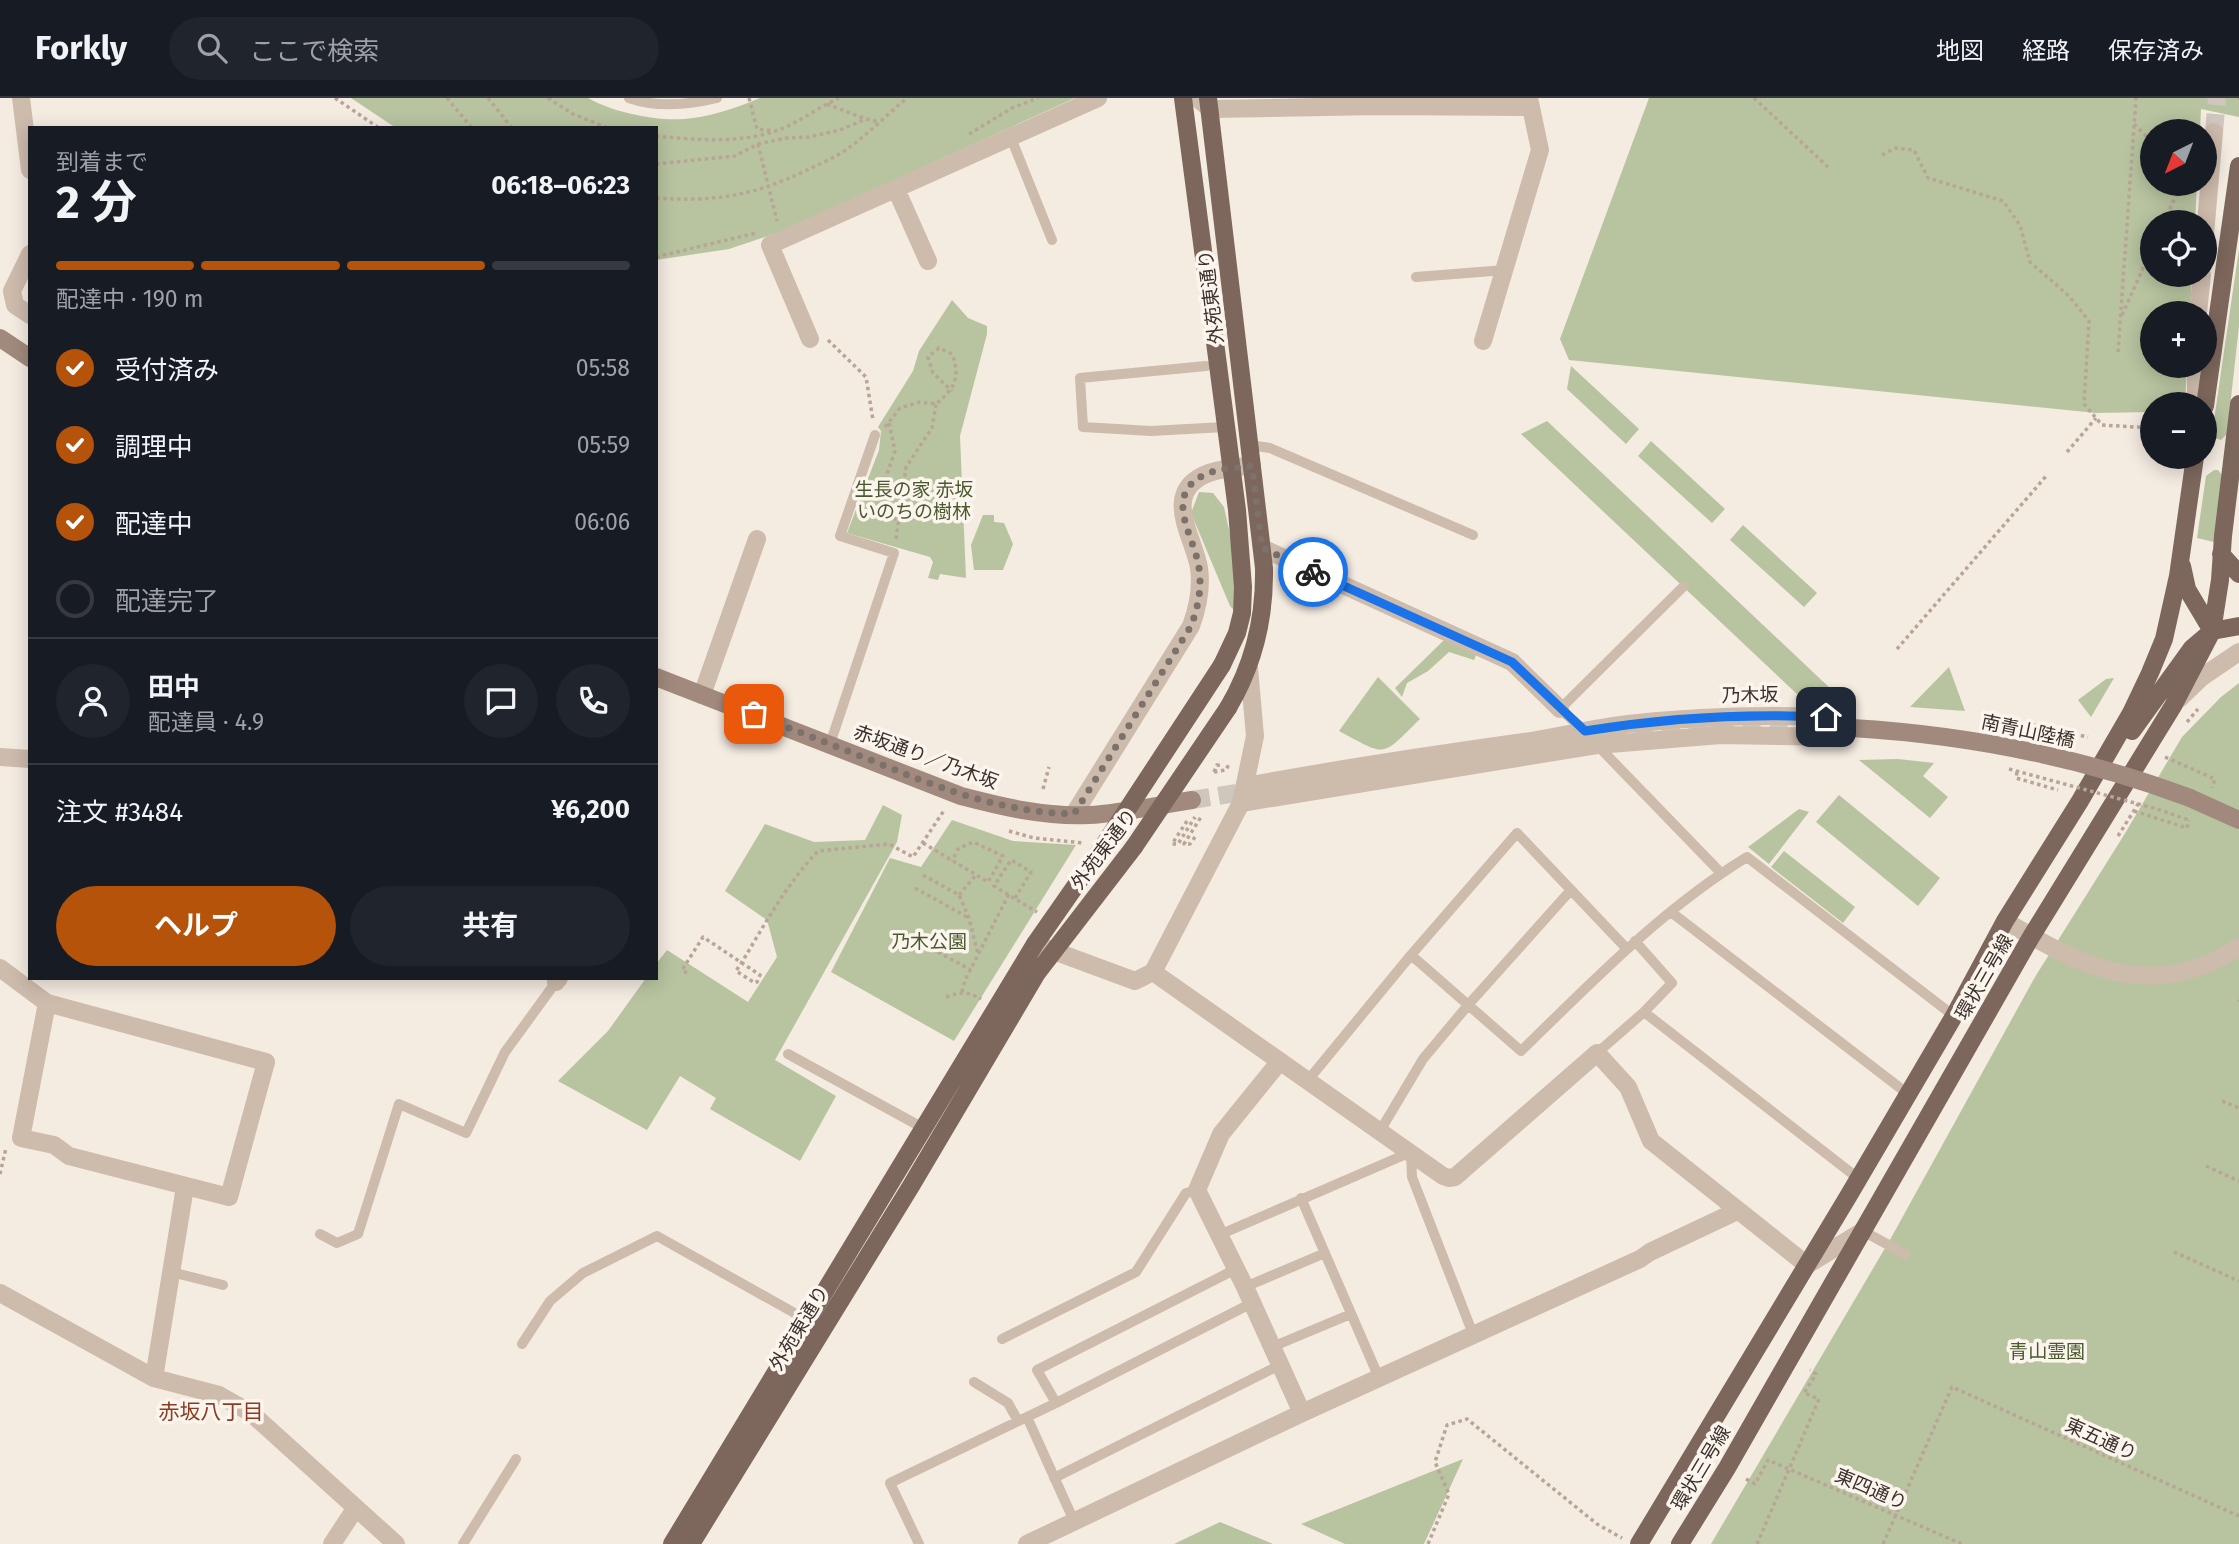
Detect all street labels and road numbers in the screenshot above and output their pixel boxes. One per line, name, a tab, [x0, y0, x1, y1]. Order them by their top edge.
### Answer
street label: 外苑東通り	[1194, 248, 1228, 346]
street label: 乃木坂	[1721, 683, 1779, 707]
street label: 南青山陸橋	[1979, 710, 2077, 752]
street label: 赤坂通り／乃木坂	[851, 720, 1001, 794]
street label: 外苑東通り	[1066, 804, 1142, 894]
street label: 環状三号線	[1950, 930, 2018, 1024]
street label: 外苑東通り	[765, 1281, 833, 1375]
street label: 東五通り	[2062, 1413, 2140, 1465]
street label: 環状三号線	[1667, 1421, 1735, 1515]
street label: 東四通り	[1832, 1464, 1910, 1514]

